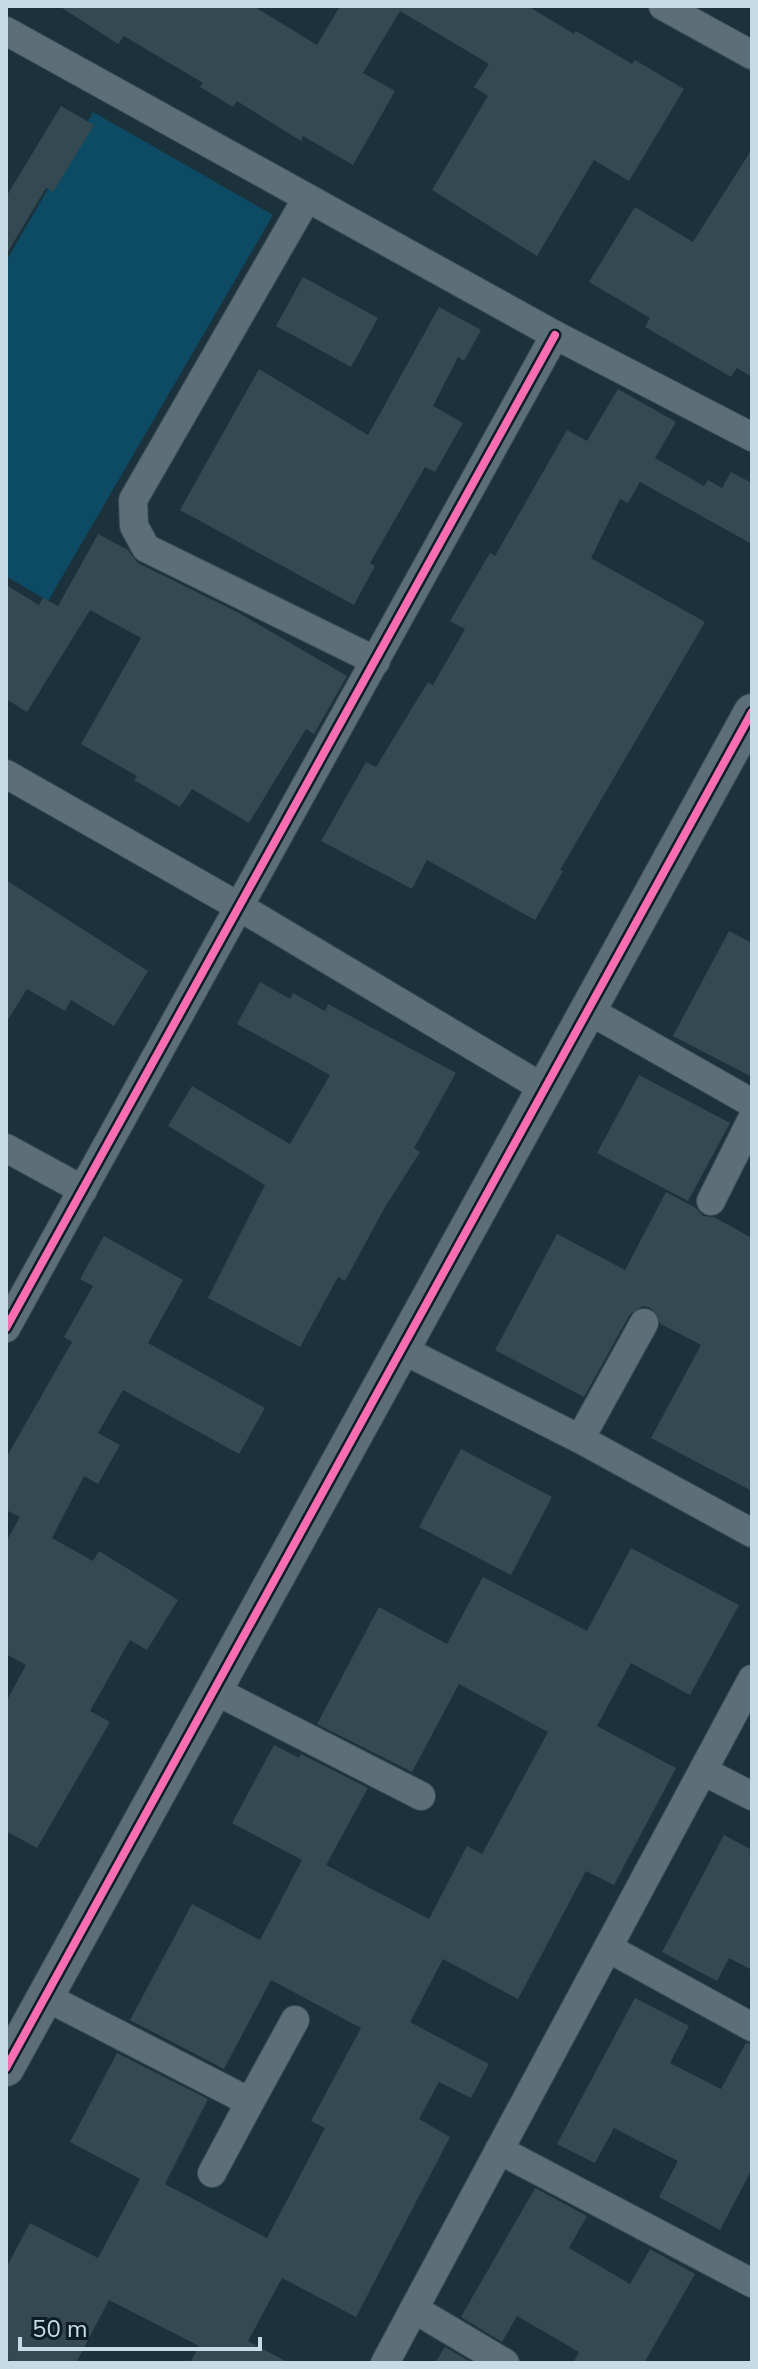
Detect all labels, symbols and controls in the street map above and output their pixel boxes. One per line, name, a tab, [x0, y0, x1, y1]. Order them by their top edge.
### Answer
scale bar	[20, 2301, 260, 2351]
text: 50 m	[32, 2313, 88, 2345]

